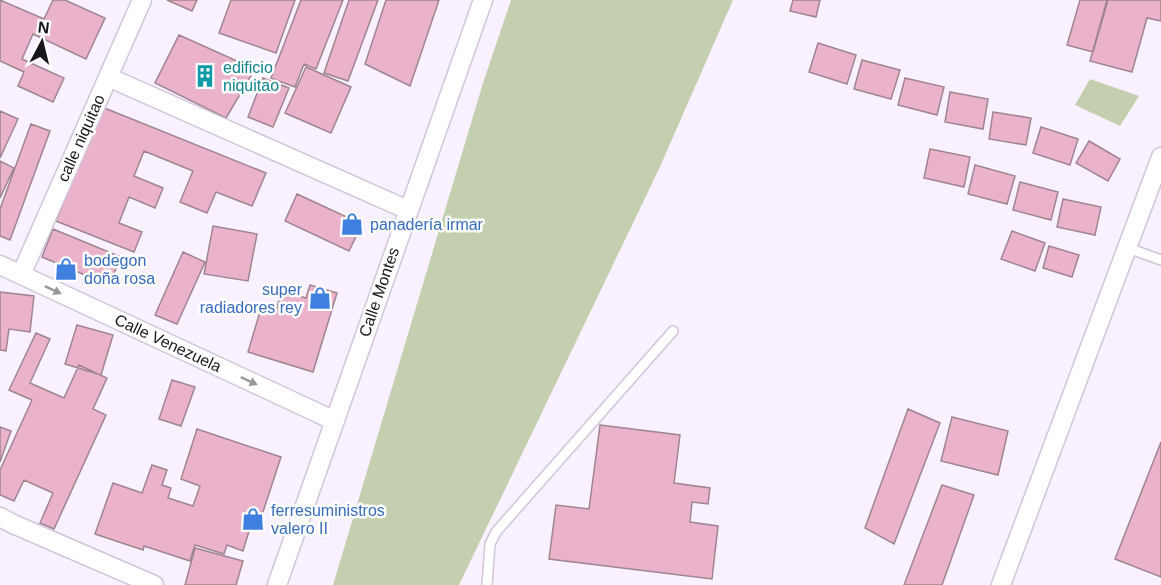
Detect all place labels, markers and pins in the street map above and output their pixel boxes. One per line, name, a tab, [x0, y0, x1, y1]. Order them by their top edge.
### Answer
place label: edificio niquitao	[223, 59, 279, 94]
building icon: edificio niquitao	[192, 63, 218, 89]
shop icon: panadería irmar	[339, 211, 365, 237]
place label: panadería irmar	[370, 216, 484, 233]
place label: bodegon doña rosa	[84, 252, 155, 287]
shop icon: bodegon doña rosa	[53, 256, 79, 282]
place label: super radiadores rey	[200, 281, 303, 316]
shop icon: super radiadores rey	[307, 285, 333, 311]
place label: ferresuministros valero II	[271, 502, 385, 537]
shop icon: ferresuministros valero II	[240, 506, 266, 532]

